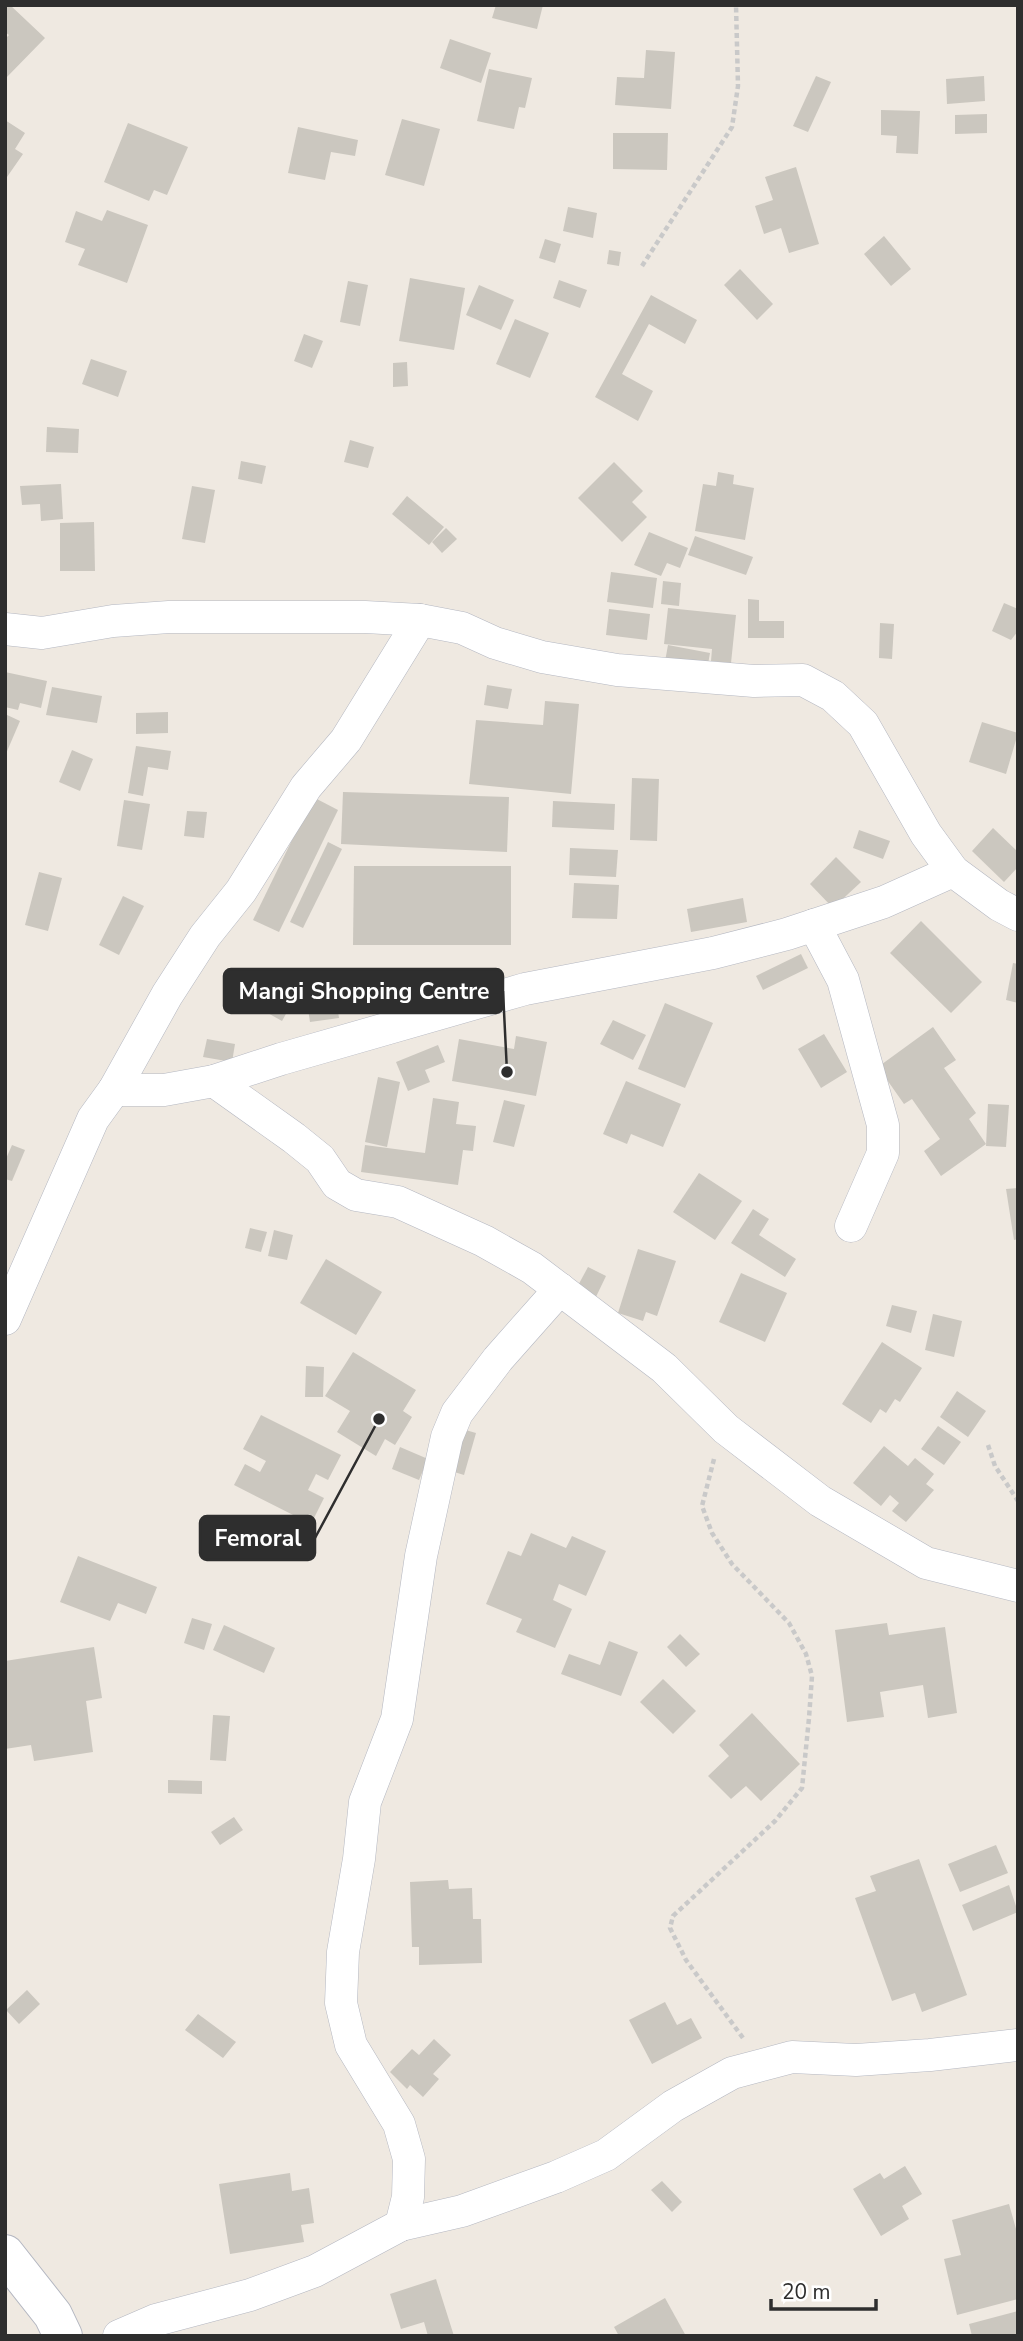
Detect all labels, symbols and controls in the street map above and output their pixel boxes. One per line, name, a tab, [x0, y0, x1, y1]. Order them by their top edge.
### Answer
callout: Mangi Shopping Centre	[224, 969, 503, 1013]
text: Mangi Shopping Centre	[238, 976, 490, 1007]
callout: Femoral	[200, 1516, 315, 1560]
text: Femoral	[214, 1523, 302, 1554]
scale bar	[771, 2268, 876, 2312]
text: 20 m	[782, 2278, 831, 2306]

